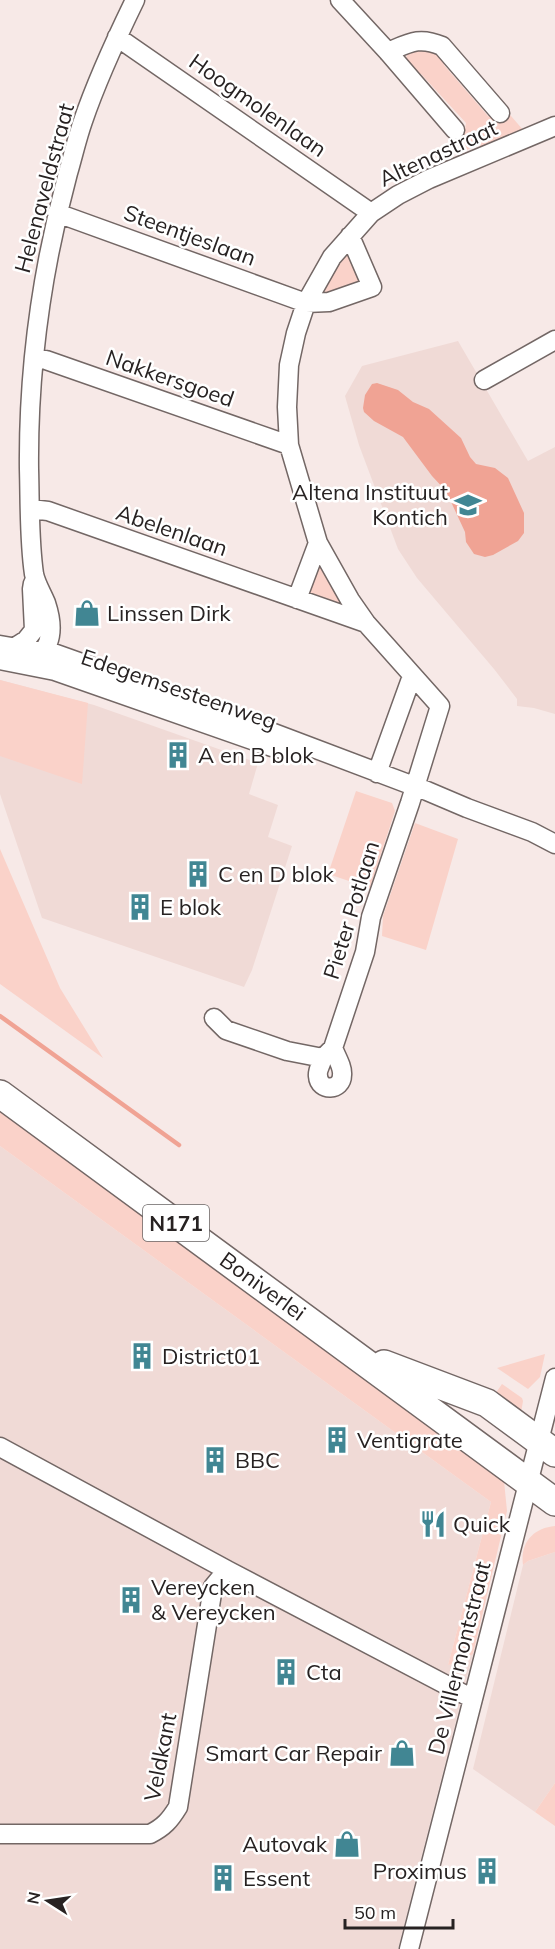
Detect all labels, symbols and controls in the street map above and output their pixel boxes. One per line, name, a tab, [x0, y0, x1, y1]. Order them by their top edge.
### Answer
street label: Hoogmolenlaan	[184, 47, 332, 163]
street label: Helenaveldstraat	[8, 100, 80, 276]
street label: Altenastraat	[374, 113, 502, 193]
street label: Steentjeslaan	[120, 198, 260, 272]
street label: Nakkersgoed	[102, 343, 238, 413]
place label: Altena Instituut Kontich	[292, 478, 448, 531]
school or university icon: Altena Instituut Kontich	[453, 490, 483, 520]
street label: Abelenlaan	[113, 498, 231, 562]
shop icon: Linssen Dirk	[72, 598, 102, 628]
place label: Linssen Dirk	[107, 599, 231, 627]
street label: Edegemsesteenweg	[78, 642, 280, 736]
building icon: A en B blok	[163, 740, 193, 770]
place label: A en B blok	[198, 741, 314, 769]
street label: Pieter Potlaan	[317, 837, 385, 983]
building icon: C en D blok	[183, 859, 213, 889]
place label: C en D blok	[218, 860, 335, 888]
building icon: E blok	[125, 892, 155, 922]
place label: E blok	[160, 893, 222, 921]
road number: N171	[143, 1205, 209, 1241]
street label: Boniverlei	[214, 1245, 312, 1327]
building icon: District01	[127, 1341, 157, 1371]
place label: District01	[162, 1342, 260, 1370]
building icon: Ventigrate	[322, 1425, 352, 1455]
place label: Ventigrate	[357, 1426, 463, 1454]
building icon: BBC	[200, 1445, 230, 1475]
place label: BBC	[235, 1446, 280, 1474]
restaurant icon: Quick	[418, 1509, 448, 1539]
place label: Quick	[453, 1510, 511, 1538]
street label: De Villermontstraat	[421, 1558, 497, 1758]
place label: Vereycken & Vereycken	[151, 1573, 276, 1626]
building icon: Vereycken & Vereycken	[116, 1585, 146, 1615]
building icon: Cta	[271, 1657, 301, 1687]
place label: Cta	[306, 1658, 342, 1686]
street label: Veldkant	[138, 1710, 182, 1804]
shop icon: Smart Car Repair	[387, 1738, 417, 1768]
place label: Smart Car Repair	[206, 1739, 382, 1767]
shop icon: Autovak	[332, 1829, 362, 1859]
place label: Autovak	[242, 1830, 328, 1858]
building icon: Proximus	[472, 1856, 502, 1886]
place label: Proximus	[373, 1857, 467, 1885]
building icon: Essent	[208, 1863, 238, 1893]
place label: Essent	[243, 1864, 310, 1892]
north arrow	[18, 1871, 78, 1931]
text: N	[22, 1890, 44, 1906]
scale bar	[345, 1892, 453, 1930]
text: 50 m	[354, 1901, 396, 1924]

